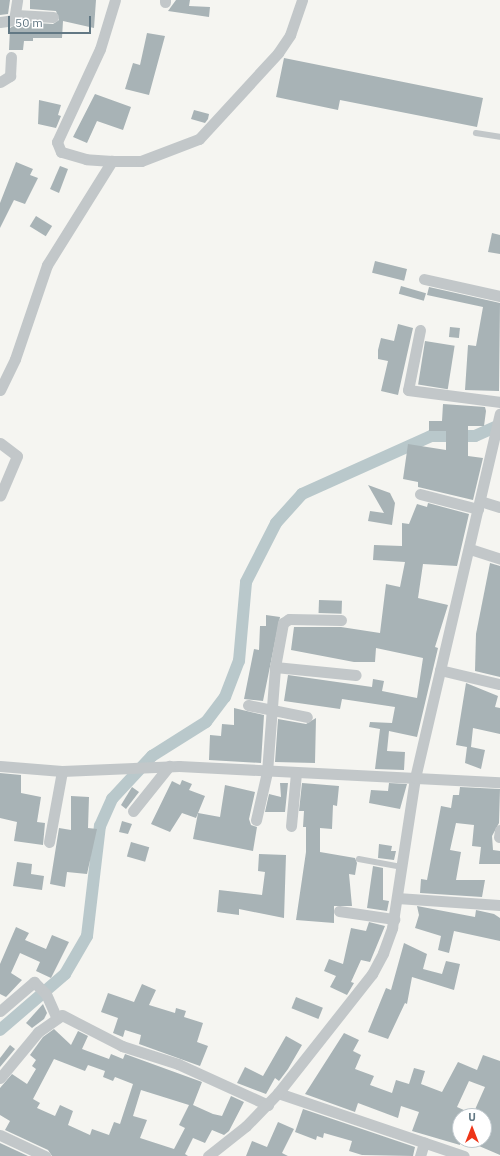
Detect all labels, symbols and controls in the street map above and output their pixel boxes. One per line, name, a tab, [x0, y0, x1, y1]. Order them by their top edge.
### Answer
scale bar	[10, 8, 93, 34]
text: 50 m	[15, 15, 43, 30]
north arrow	[452, 1108, 492, 1148]
text: U	[468, 1110, 476, 1124]

